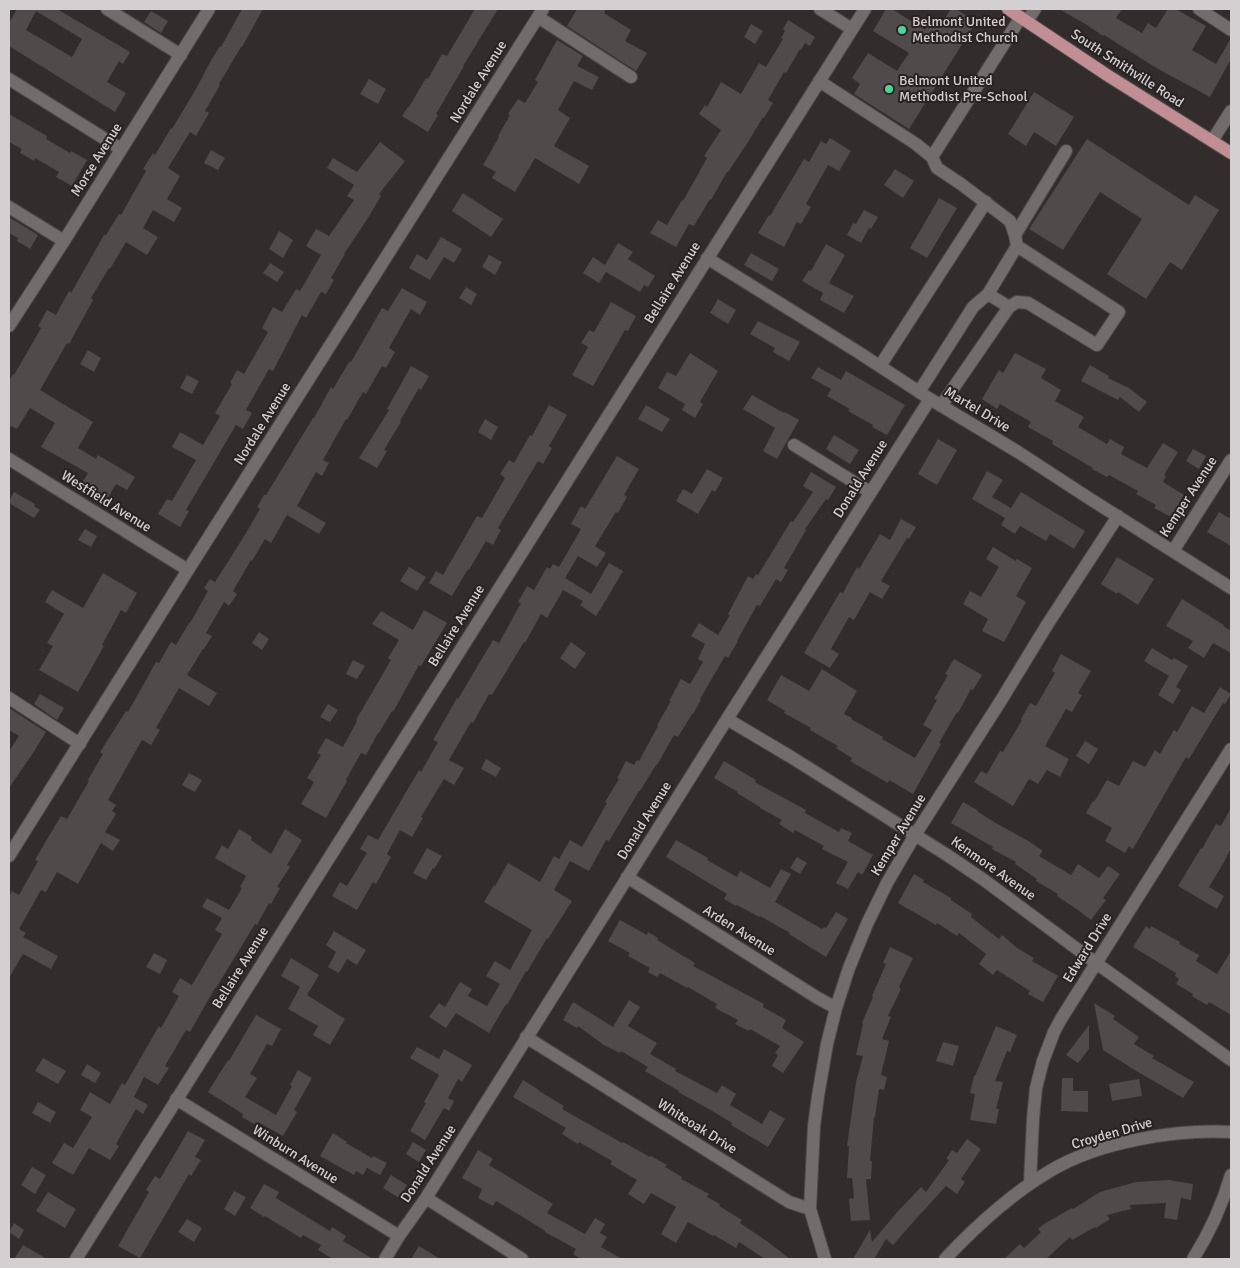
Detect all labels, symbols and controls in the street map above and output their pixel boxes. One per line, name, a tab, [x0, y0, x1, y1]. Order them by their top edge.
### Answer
place label: Belmont United Methodist Church	[912, 14, 1018, 46]
marker: Belmont United Methodist Church	[896, 24, 908, 36]
street label: South Smithville Road	[1067, 26, 1187, 112]
street label: Nordale Avenue	[447, 38, 511, 126]
place label: Belmont United Methodist Pre-School	[899, 73, 1028, 105]
marker: Belmont United Methodist Pre-School	[883, 83, 895, 95]
street label: Morse Avenue	[68, 120, 126, 200]
street label: Bellaire Avenue	[641, 239, 705, 327]
street label: Nordale Avenue	[231, 380, 295, 468]
street label: Martel Drive	[941, 384, 1013, 436]
street label: Donald Avenue	[830, 437, 892, 521]
street label: Kemper Avenue	[1157, 454, 1221, 540]
street label: Westfield Avenue	[58, 468, 154, 536]
street label: Bellaire Avenue	[425, 582, 489, 670]
street label: Donald Avenue	[614, 779, 676, 863]
street label: Kemper Avenue	[868, 791, 930, 879]
street label: Kenmore Avenue	[947, 833, 1039, 905]
street label: Arden Avenue	[700, 902, 778, 960]
street label: Edward Drive	[1060, 910, 1116, 986]
street label: Bellaire Avenue	[209, 924, 273, 1012]
street label: Whiteoak Drive	[654, 1096, 740, 1158]
street label: Croyden Drive	[1070, 1114, 1154, 1154]
street label: Winburn Avenue	[249, 1122, 341, 1188]
street label: Donald Avenue	[398, 1122, 460, 1206]

